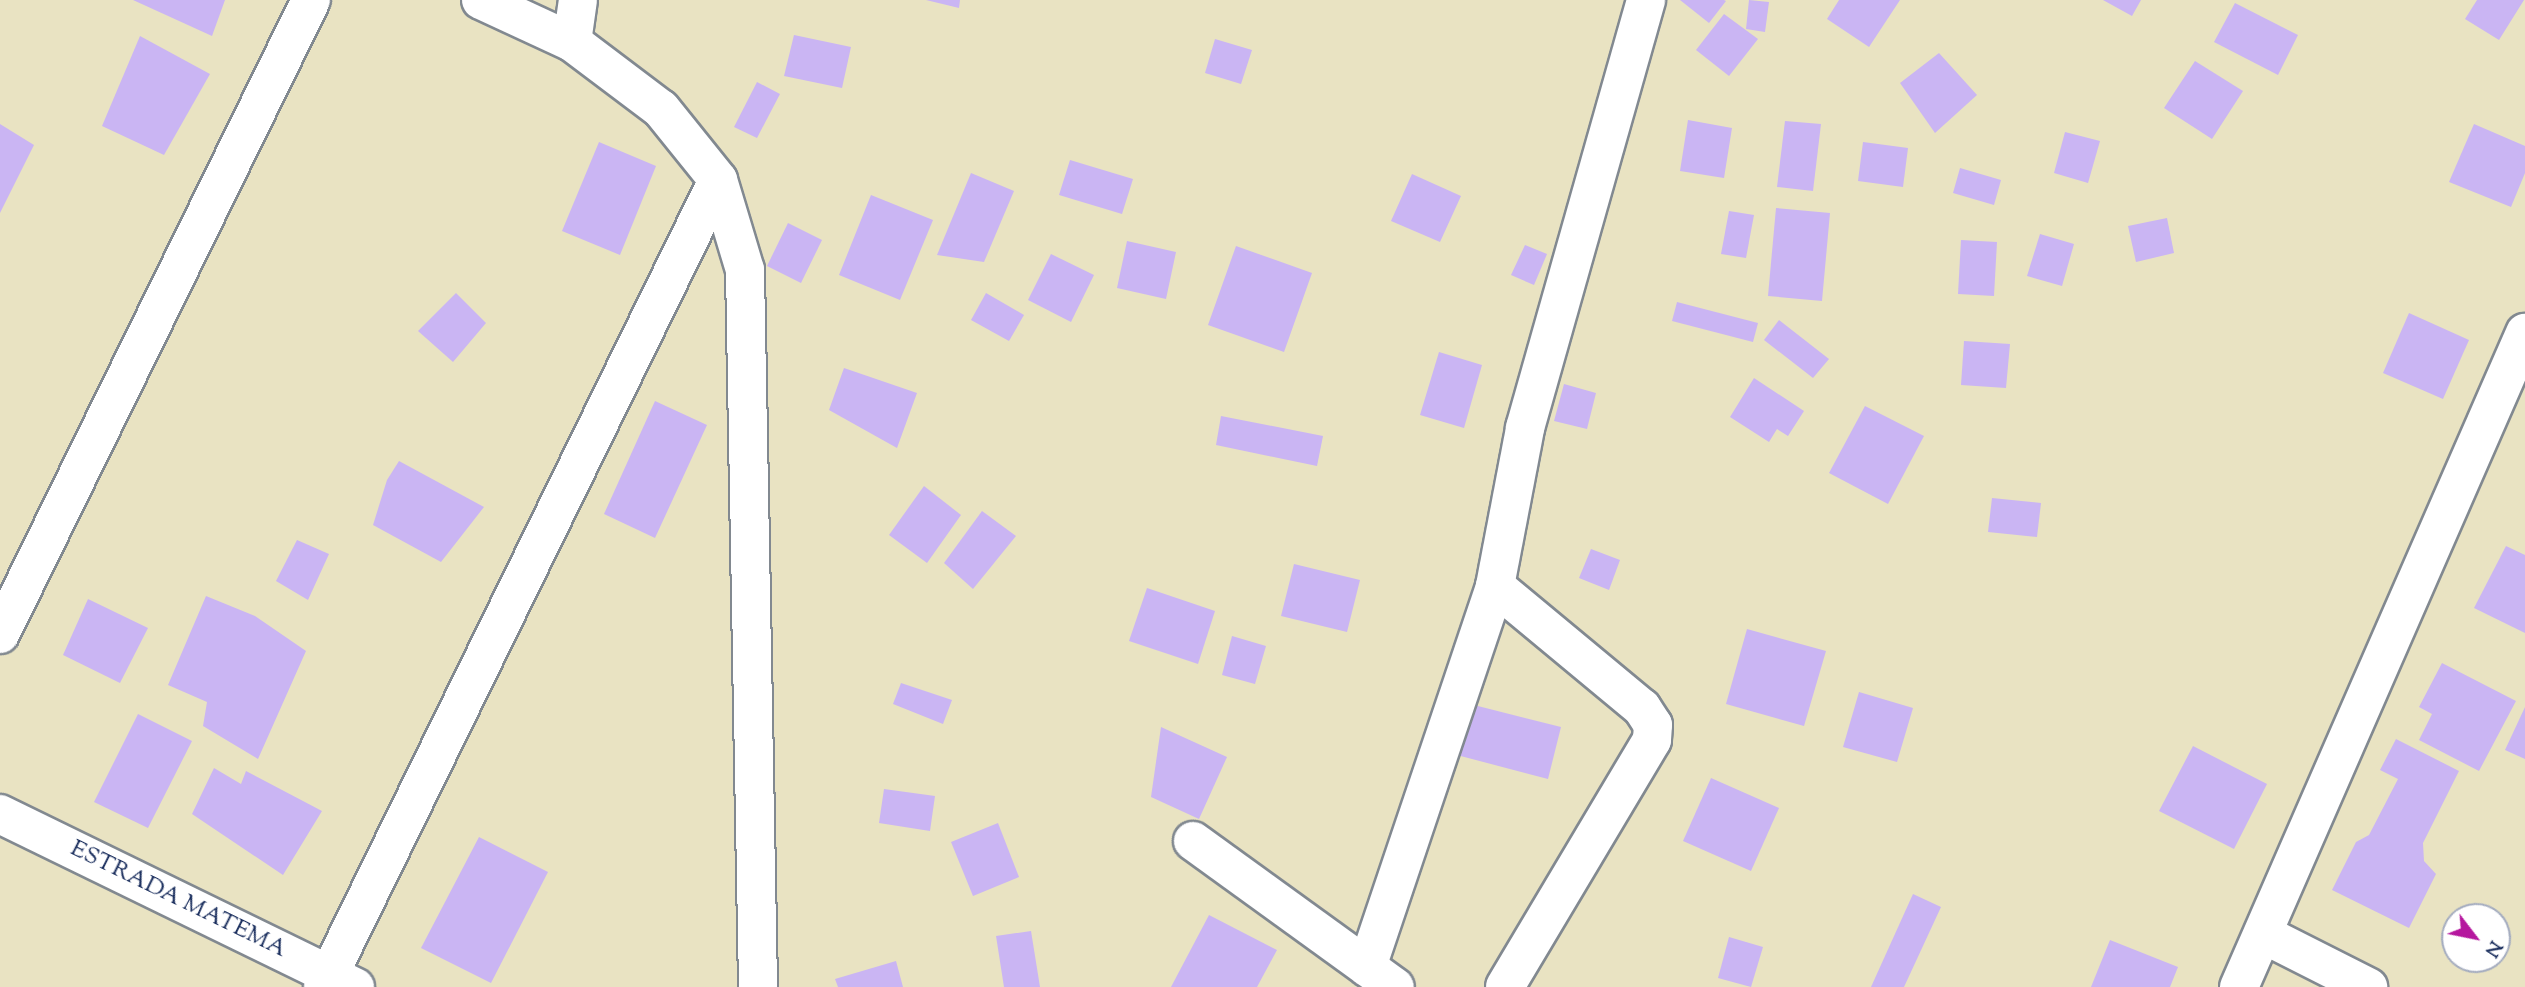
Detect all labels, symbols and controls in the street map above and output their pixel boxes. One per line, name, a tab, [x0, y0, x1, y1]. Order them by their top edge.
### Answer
street label: ESTRADA MATEMA	[65, 835, 291, 965]
north arrow	[2441, 903, 2511, 973]
text: N	[2477, 935, 2508, 962]

